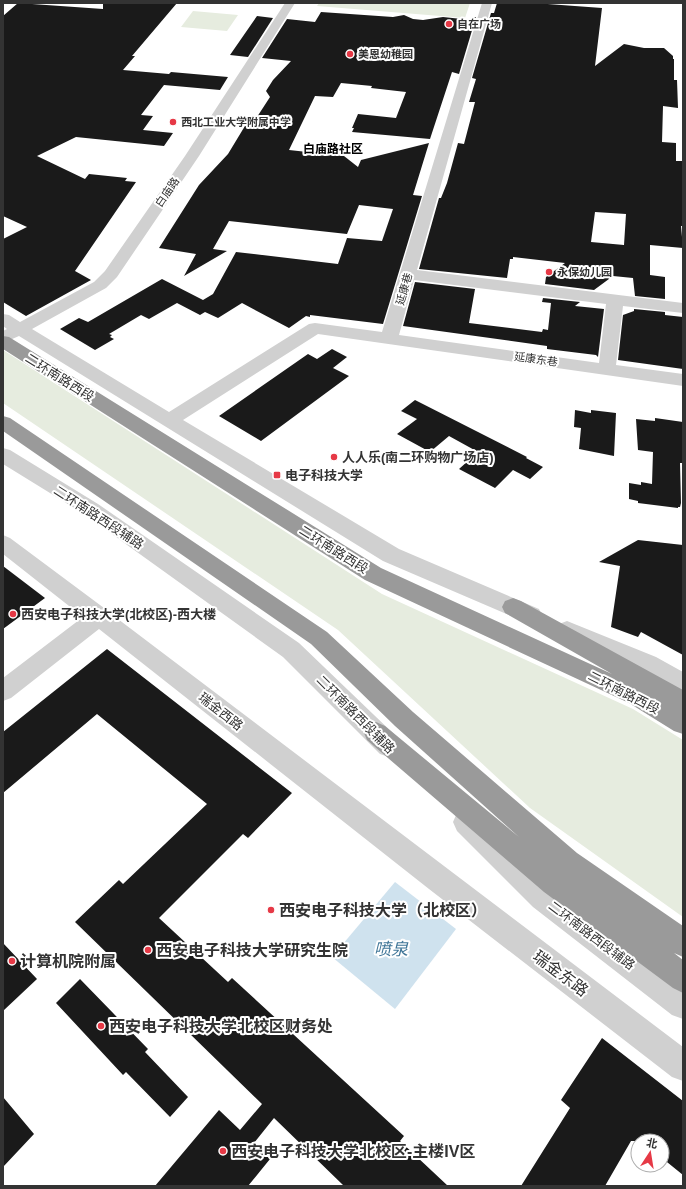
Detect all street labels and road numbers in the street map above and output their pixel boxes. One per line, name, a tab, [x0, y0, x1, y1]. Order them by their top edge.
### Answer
street label: 白庙路	[153, 175, 181, 209]
street label: 延康巷	[394, 271, 414, 307]
street label: 二环南路西段	[23, 350, 97, 404]
street label: 延康东巷	[513, 350, 559, 368]
street label: 二环南路西段辅路	[51, 483, 146, 552]
street label: 二环南路西段	[297, 522, 371, 576]
street label: 二环南路西段	[586, 668, 662, 717]
street label: 二环南路西段辅路	[314, 672, 398, 756]
street label: 瑞金西路	[196, 689, 246, 733]
street label: 二环南路西段辅路	[546, 898, 638, 973]
street label: 瑞金东路	[530, 947, 591, 999]

